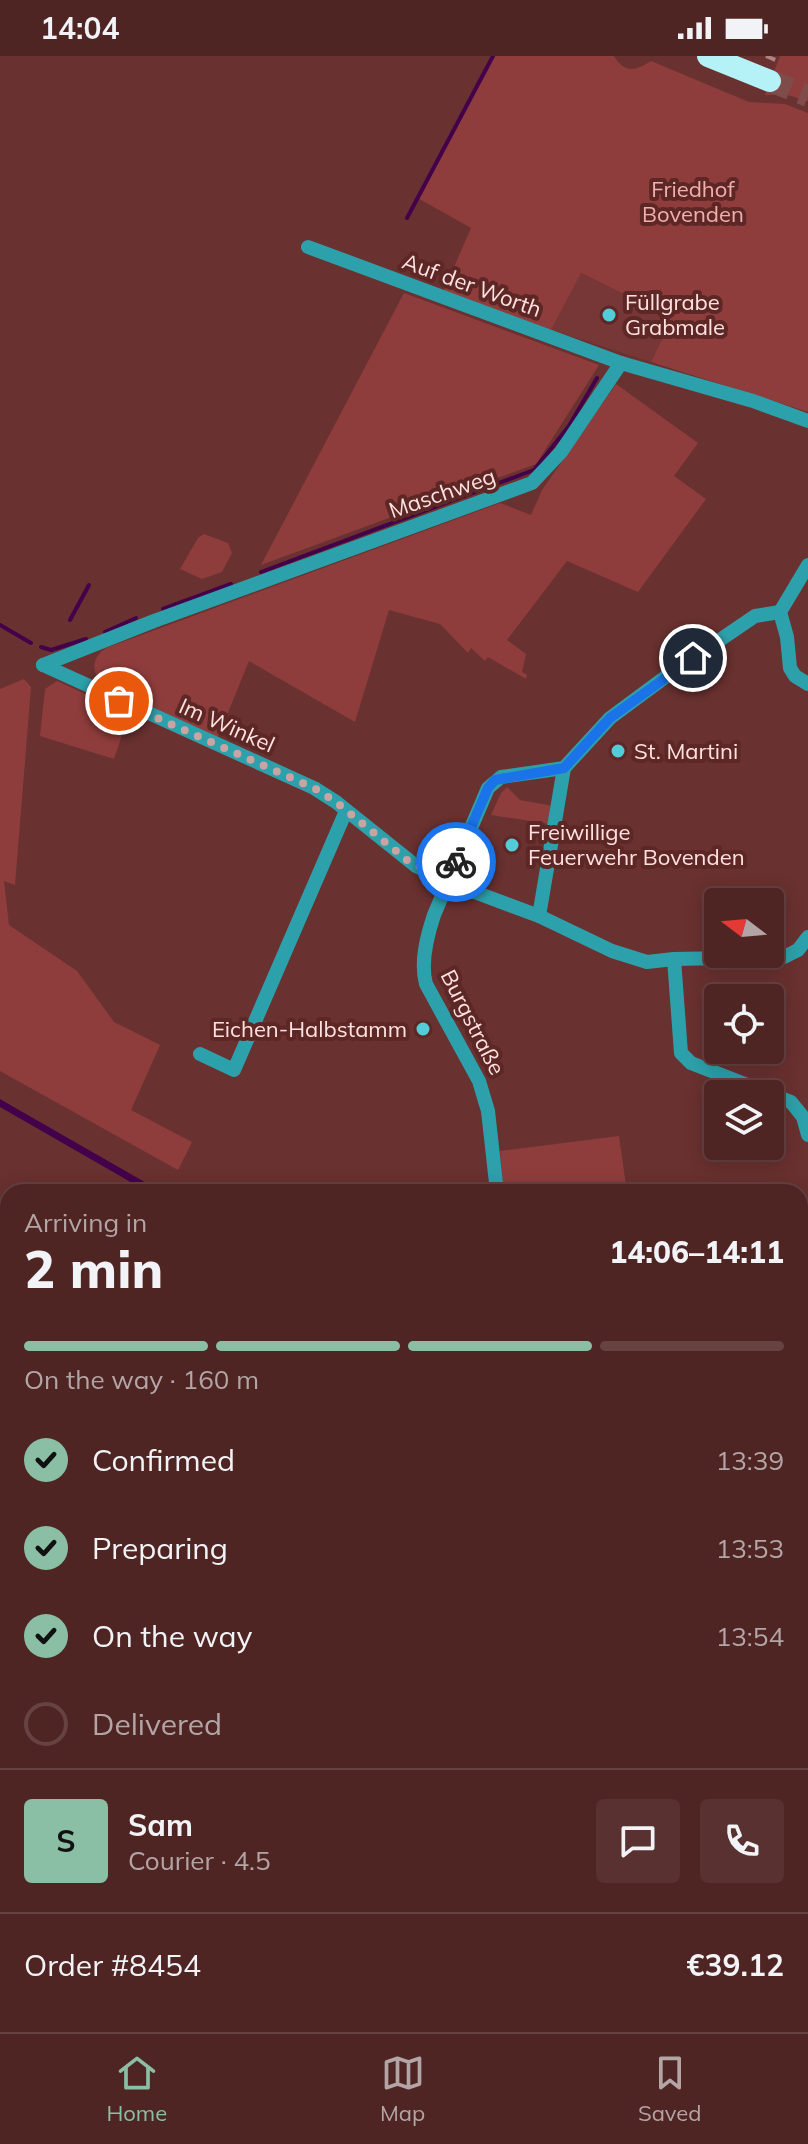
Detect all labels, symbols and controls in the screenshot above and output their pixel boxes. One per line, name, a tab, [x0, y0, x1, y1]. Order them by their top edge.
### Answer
text: 14:04	[40, 9, 119, 47]
park label: Friedhof Bovenden	[642, 175, 744, 228]
street label: Auf der Worth	[399, 247, 545, 323]
place label: Füllgrabe Grabmale	[625, 288, 725, 341]
marker: Füllgrabe Grabmale	[600, 306, 618, 324]
street label: Maschweg	[385, 462, 499, 524]
pin	[659, 624, 727, 692]
icon: home	[671, 636, 715, 680]
pin	[85, 667, 153, 735]
icon: bag	[97, 679, 141, 723]
street label: Im Winkel	[175, 692, 279, 758]
place label: St. Martini	[634, 737, 738, 765]
marker: St. Martini	[609, 742, 627, 760]
place label: Freiwillige Feuerwehr Bovenden	[528, 818, 745, 871]
courier	[416, 822, 496, 902]
marker: Freiwillige Feuerwehr Bovenden	[503, 836, 521, 854]
icon: bike	[434, 840, 478, 884]
north arrow	[704, 888, 784, 968]
map controls	[704, 888, 784, 1160]
street label: Burgstraße	[435, 965, 511, 1079]
button: locate	[704, 984, 784, 1064]
place label: Eichen-Halbstamm	[212, 1015, 407, 1043]
marker: Eichen-Halbstamm	[414, 1020, 432, 1038]
button: layers	[704, 1080, 784, 1160]
text: Arriving in	[24, 1206, 147, 1239]
text: 14:06–14:11	[609, 1233, 784, 1271]
text: 2 min	[24, 1236, 163, 1301]
text: On the way · 160 m	[24, 1363, 259, 1396]
icon: check	[24, 1438, 68, 1482]
text: Confirmed	[92, 1441, 235, 1479]
text: 13:39	[716, 1444, 784, 1477]
icon: check	[24, 1526, 68, 1570]
text: Preparing	[92, 1529, 228, 1567]
text: 13:53	[716, 1532, 784, 1565]
icon: check	[24, 1614, 68, 1658]
text: On the way	[92, 1617, 252, 1655]
text: 13:54	[716, 1620, 784, 1653]
text: Delivered	[92, 1705, 222, 1743]
button: chat	[596, 1799, 680, 1883]
button: phone	[700, 1799, 784, 1883]
text: Sam	[128, 1806, 193, 1844]
text: S	[56, 1822, 76, 1860]
text: Courier · 4.5	[128, 1844, 271, 1877]
text: Order #8454	[24, 1946, 201, 1984]
text: €39.12	[687, 1946, 784, 1984]
tab: Home	[106, 2051, 167, 2127]
tab: Map	[380, 2051, 425, 2127]
tab: Saved	[638, 2051, 702, 2127]

